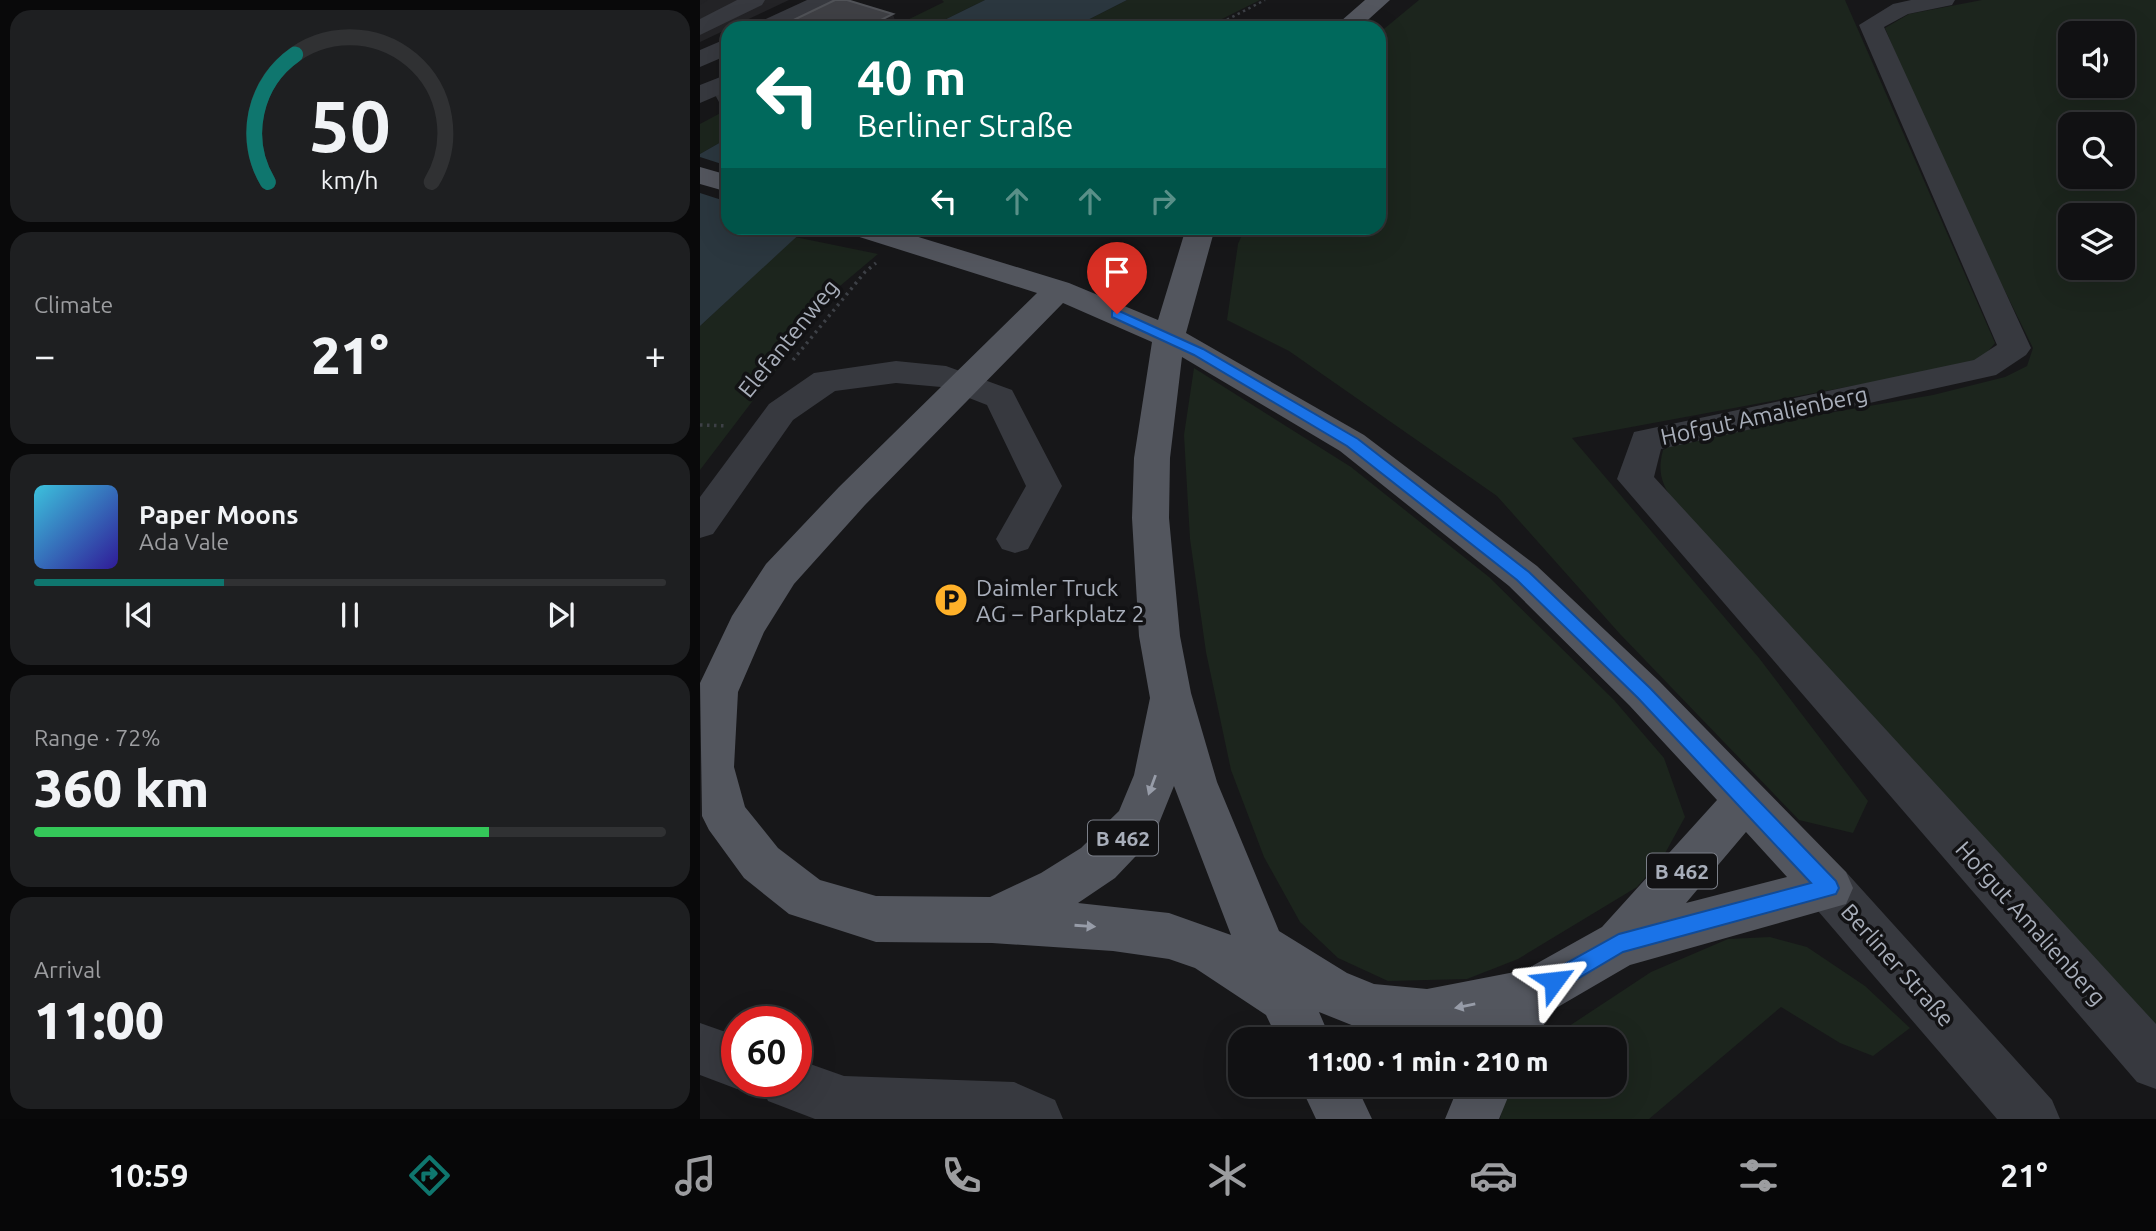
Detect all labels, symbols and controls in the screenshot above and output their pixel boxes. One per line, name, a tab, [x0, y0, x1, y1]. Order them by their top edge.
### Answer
map controls	[2058, 21, 2135, 280]
button: sound	[2058, 21, 2135, 98]
icon: left	[742, 49, 833, 140]
text: 40 m	[857, 49, 966, 104]
text: 50	[309, 84, 391, 166]
text: Berliner Straße	[857, 107, 1074, 143]
button: search	[2058, 112, 2135, 189]
text: km/h	[321, 166, 379, 194]
icon: left	[925, 182, 963, 220]
icon: ahead	[998, 182, 1036, 220]
icon: ahead	[1071, 182, 1109, 220]
icon: right	[1144, 182, 1182, 220]
button: layers	[2058, 203, 2135, 280]
pin	[1087, 242, 1147, 314]
icon: arrive	[1098, 253, 1136, 291]
street label: Elefantenweg	[733, 274, 843, 402]
text: Climate	[34, 292, 113, 317]
text: 21°	[311, 326, 389, 384]
text: −	[34, 334, 55, 376]
text: +	[645, 334, 666, 376]
street label: Hofgut Amalienberg	[1658, 381, 1870, 449]
text: Paper Moons	[139, 500, 298, 529]
text: Ada Vale	[139, 529, 229, 554]
place label: Daimler Truck AG − Parkplatz 2	[976, 575, 1144, 626]
parking icon: Daimler Truck AG − Parkplatz 2	[932, 581, 970, 619]
icon: previous	[120, 596, 158, 634]
icon: pause	[331, 596, 369, 634]
icon: next	[542, 596, 580, 634]
text: Range · 72%	[34, 725, 161, 750]
text: 360 km	[34, 759, 209, 817]
one-way arrow	[1147, 774, 1158, 795]
road number: B 462	[1088, 820, 1158, 856]
street label: Hofgut Amalienberg	[1951, 836, 2111, 1010]
road number: B 462	[1647, 854, 1717, 888]
street label: Berliner Straße	[1837, 899, 1959, 1031]
one-way arrow	[1074, 921, 1096, 932]
position arrow	[1517, 944, 1591, 1018]
text: Arrival	[34, 957, 101, 982]
text: 11:00	[34, 991, 164, 1049]
one-way arrow	[1454, 1001, 1476, 1012]
speed limit sign: 60	[721, 1006, 812, 1097]
text: 11:00 · 1 min · 210 m	[1307, 1047, 1548, 1076]
icon: directions	[405, 1151, 454, 1200]
icon: music	[671, 1151, 720, 1200]
icon: phone	[937, 1151, 986, 1200]
icon: climate	[1203, 1151, 1252, 1200]
icon: car	[1469, 1151, 1518, 1200]
icon: filters	[1734, 1151, 1783, 1200]
text: 10:59	[108, 1157, 188, 1193]
text: 21°	[2000, 1157, 2048, 1193]

